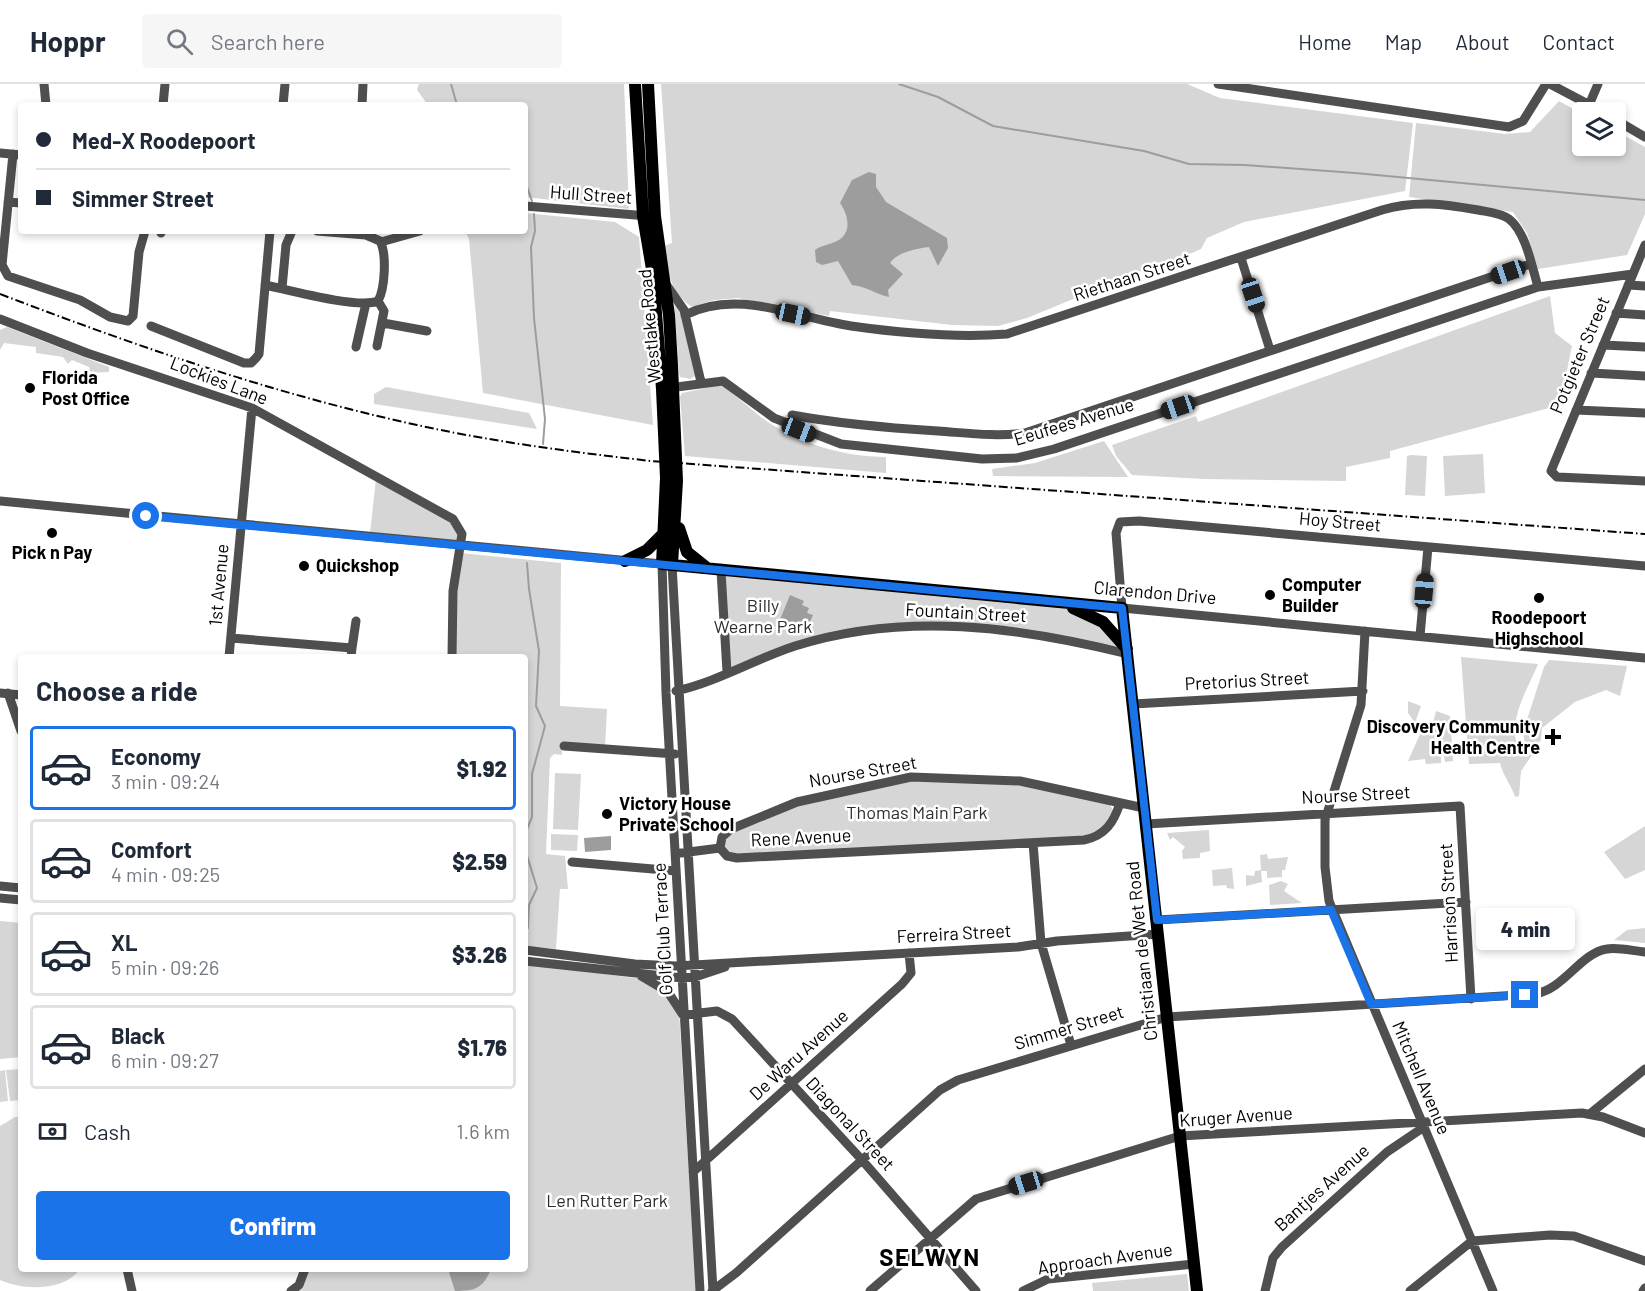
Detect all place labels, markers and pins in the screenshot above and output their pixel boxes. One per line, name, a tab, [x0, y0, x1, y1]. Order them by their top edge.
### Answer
place label: Florida Post Office	[42, 366, 130, 409]
marker: Florida Post Office	[23, 381, 37, 395]
marker: Pick n Pay	[45, 526, 59, 540]
place label: Pick n Pay	[12, 541, 92, 563]
place label: Quickshop	[316, 554, 399, 576]
marker: Quickshop	[297, 559, 311, 573]
place label: Computer Builder	[1282, 573, 1362, 616]
marker: Computer Builder	[1263, 588, 1277, 602]
marker: Roodepoort Highschool	[1532, 591, 1546, 605]
place label: Roodepoort Highschool	[1491, 606, 1587, 649]
place label: Discovery Community Health Centre	[1367, 715, 1540, 758]
marker: Discovery Community Health Centre	[1544, 728, 1562, 746]
place label: Victory House Private School	[619, 792, 734, 835]
marker: Victory House Private School	[600, 807, 614, 821]

